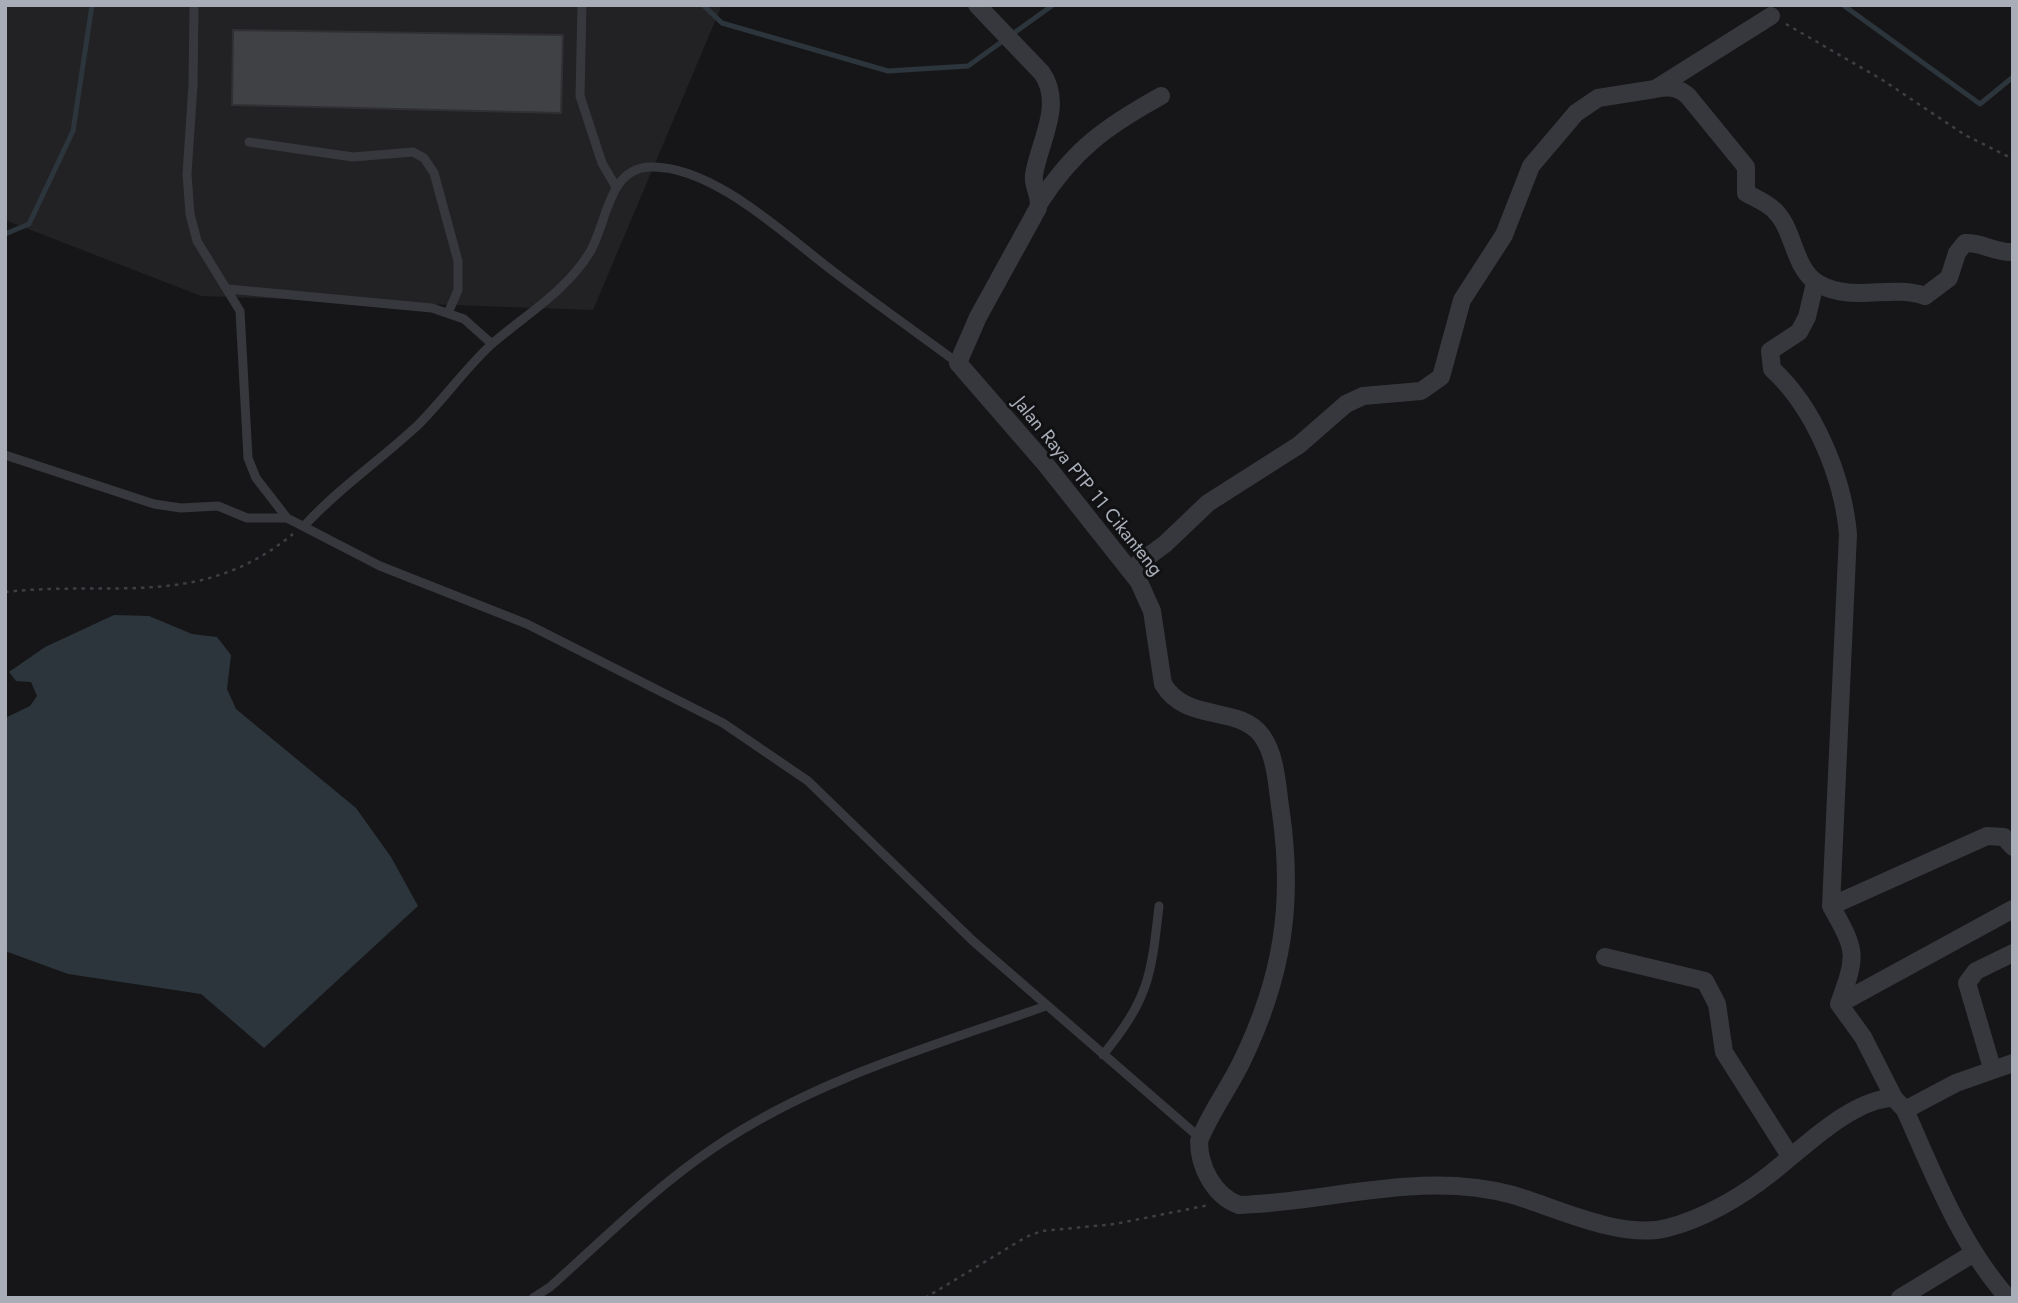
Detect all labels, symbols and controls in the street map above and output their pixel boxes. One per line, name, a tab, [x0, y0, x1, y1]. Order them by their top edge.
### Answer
street label: Jalan Raya PTP 11 Cikanteng	[1008, 393, 1166, 581]

